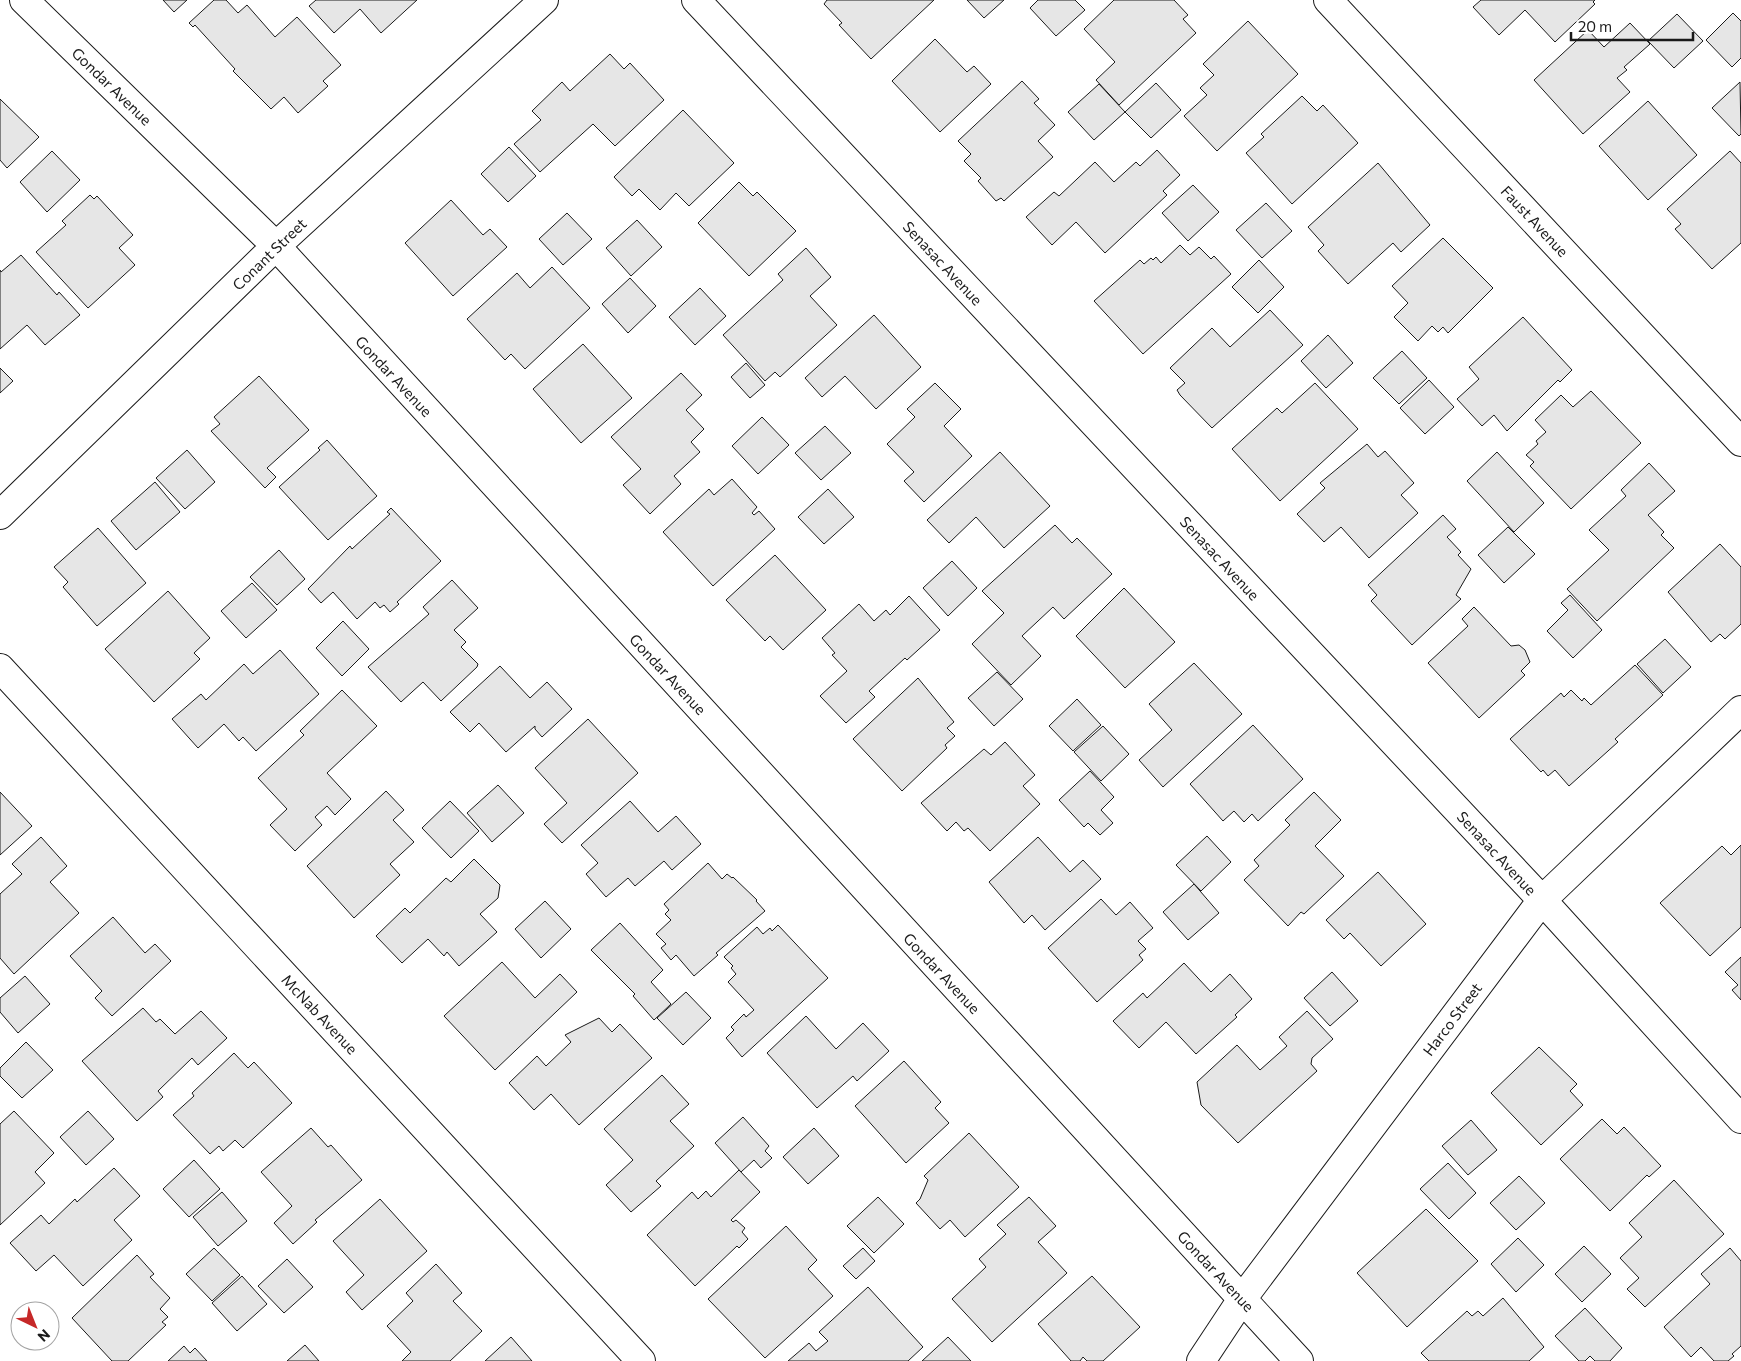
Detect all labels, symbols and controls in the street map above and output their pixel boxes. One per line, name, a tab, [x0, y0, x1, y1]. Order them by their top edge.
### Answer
scale bar	[1571, 10, 1694, 42]
text: 20 m	[1578, 17, 1612, 35]
street label: Gondar Avenue	[68, 43, 156, 129]
street label: Faust Avenue	[1498, 182, 1572, 260]
street label: Conant Street	[228, 214, 310, 294]
street label: Senasac Avenue	[900, 217, 987, 309]
street label: Gondar Avenue	[352, 332, 436, 420]
street label: Senasac Avenue	[1177, 512, 1264, 604]
street label: Gondar Avenue	[626, 630, 710, 718]
street label: Senasac Avenue	[1454, 807, 1541, 899]
street label: Gondar Avenue	[900, 929, 984, 1017]
street label: McNab Avenue	[278, 970, 362, 1058]
street label: Harco Street	[1419, 979, 1485, 1059]
street label: Gondar Avenue	[1174, 1227, 1258, 1315]
north arrow	[10, 1301, 60, 1351]
text: N	[35, 1326, 54, 1346]

